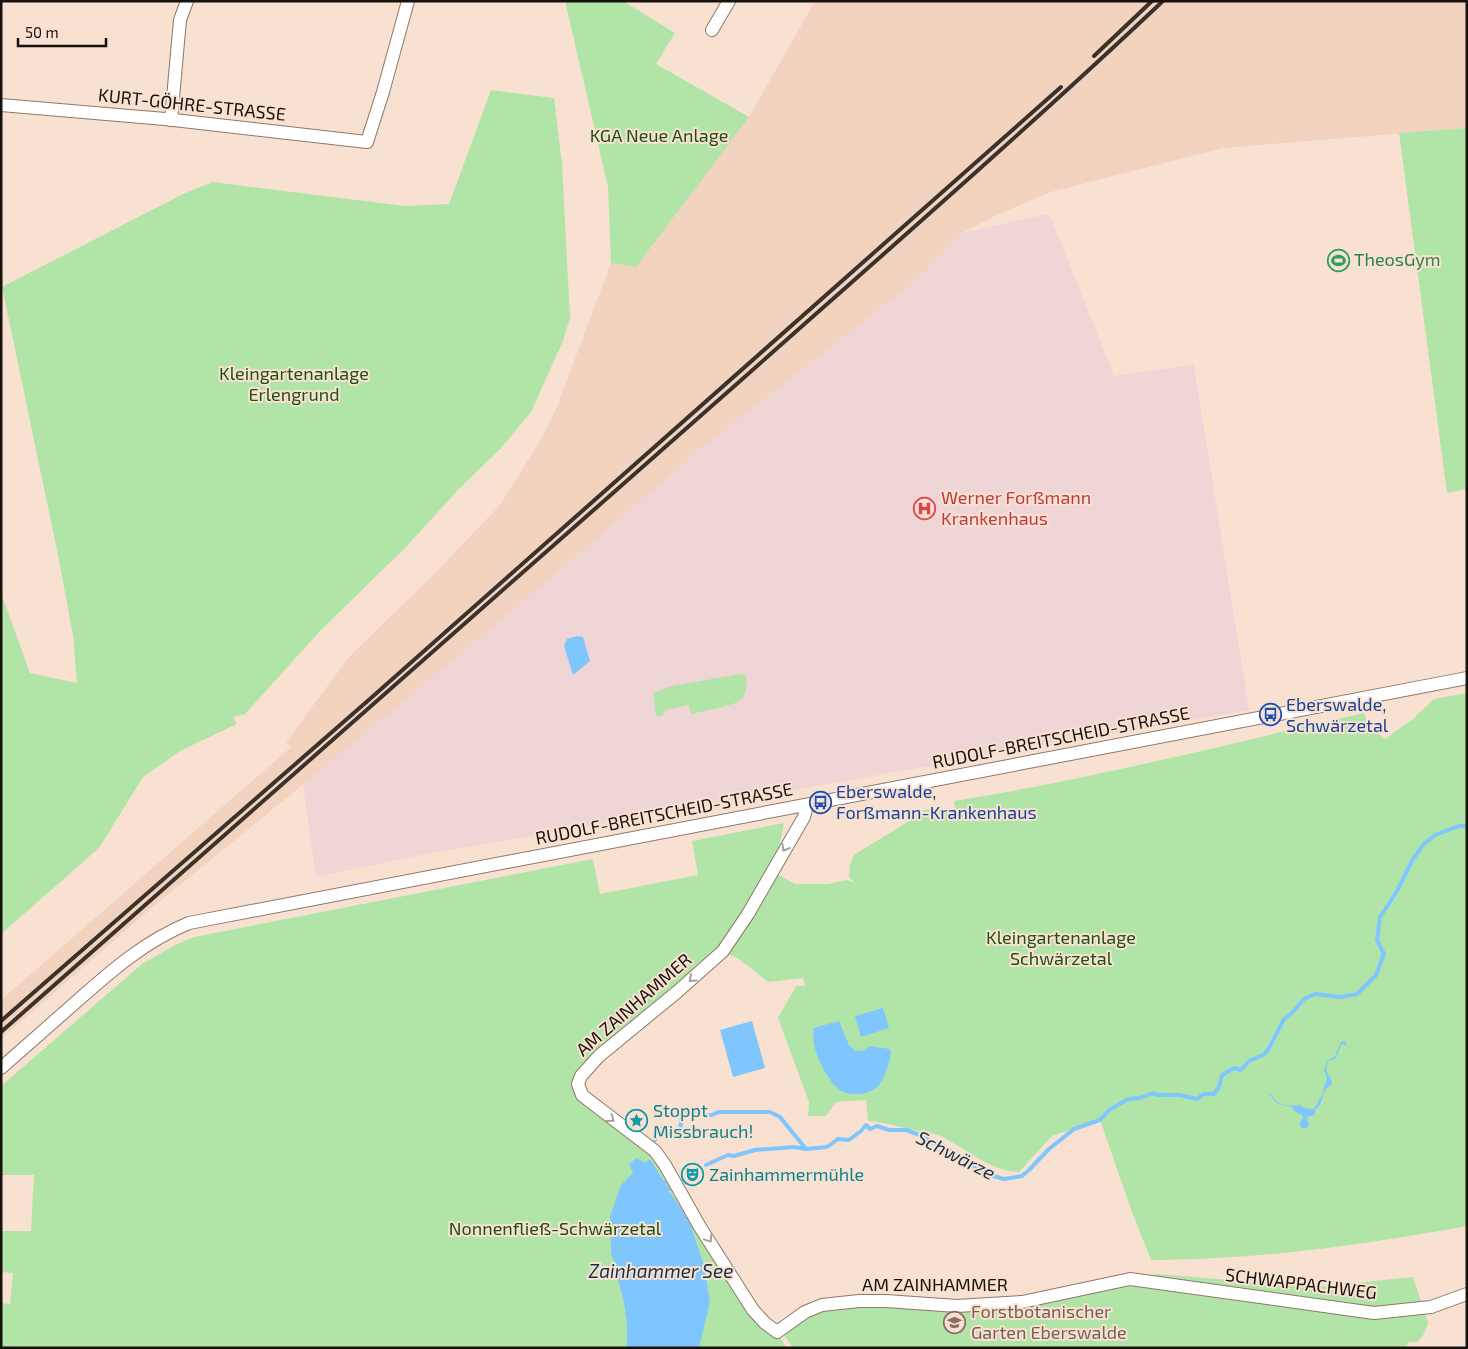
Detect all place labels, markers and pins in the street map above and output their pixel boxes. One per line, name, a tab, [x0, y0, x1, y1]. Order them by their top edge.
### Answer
sports icon: TheosGym	[1326, 248, 1350, 272]
place label: TheosGym	[1354, 248, 1441, 270]
place label: Werner Forßmann Krankenhaus	[941, 486, 1091, 529]
hospital icon: Werner Forßmann Krankenhaus	[913, 496, 937, 520]
place label: Eberswalde, Schwärzetal	[1286, 693, 1389, 736]
bus stop icon: Eberswalde, Schwärzetal	[1258, 703, 1282, 727]
place label: Eberswalde, Forßmann-Krankenhaus	[836, 780, 1037, 823]
bus stop icon: Eberswalde, Forßmann-Krankenhaus	[808, 790, 832, 814]
place label: Stoppt Missbrauch!	[653, 1099, 753, 1142]
place icon: Stoppt Missbrauch!	[625, 1109, 649, 1133]
theatre icon: Zainhammermühle	[681, 1163, 705, 1187]
place label: Zainhammermühle	[709, 1163, 864, 1185]
place label: Forstbotanischer Garten Eberswalde	[971, 1300, 1127, 1343]
school or university icon: Forstbotanischer Garten Eberswalde	[943, 1310, 967, 1334]

